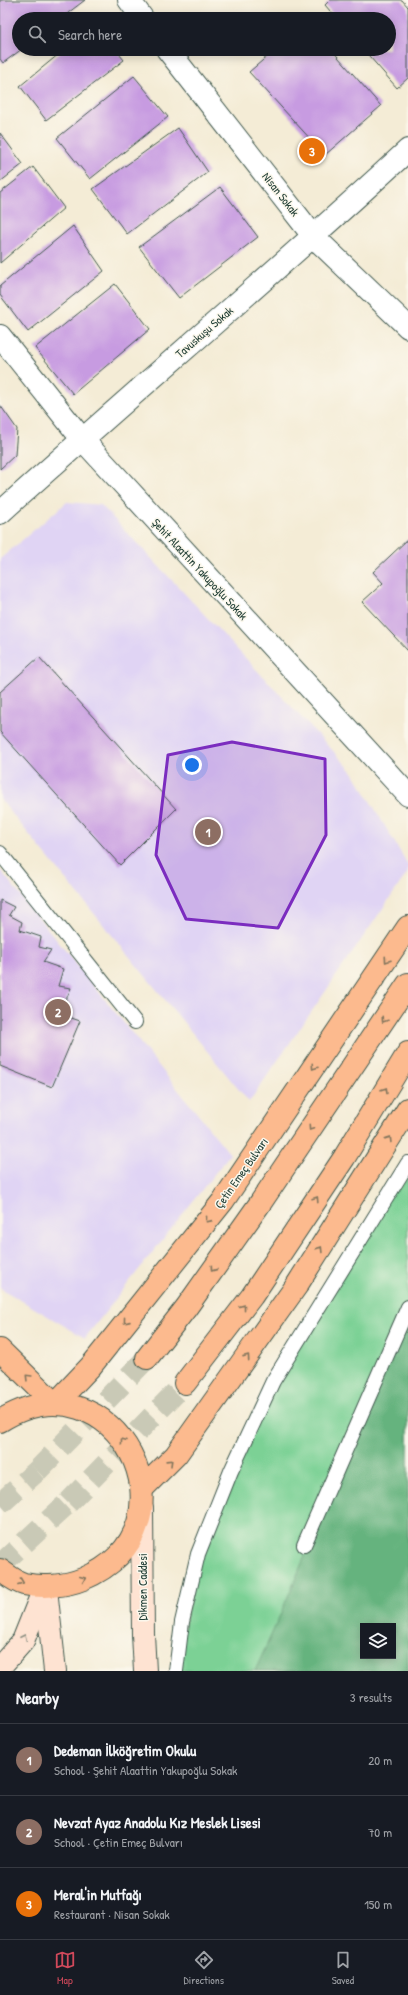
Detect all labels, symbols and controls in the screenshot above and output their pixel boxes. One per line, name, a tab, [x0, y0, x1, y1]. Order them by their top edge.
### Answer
search box	[12, 12, 396, 56]
icon: search	[26, 23, 48, 45]
text: Search here	[58, 24, 122, 45]
pin: 3	[299, 136, 325, 166]
street label: Nisan Sokak	[258, 168, 304, 220]
street label: Tavuskuşu Sokak	[171, 302, 237, 362]
street label: Şehit Alaattin Yakupoğlu Sokak	[148, 514, 252, 624]
your location	[182, 755, 202, 775]
pin: 1	[195, 817, 221, 847]
one-way arrow	[384, 956, 392, 963]
pin: 2	[45, 997, 71, 1027]
one-way arrow	[381, 1016, 389, 1023]
one-way arrow	[311, 1063, 319, 1070]
one-way arrow	[381, 1087, 388, 1094]
one-way arrow	[308, 1124, 316, 1131]
street label: Çetin Emeç Bulvarı	[210, 1134, 272, 1212]
one-way arrow	[384, 1136, 392, 1143]
one-way arrow	[311, 1197, 318, 1204]
one-way arrow	[205, 1215, 212, 1222]
one-way arrow	[315, 1247, 322, 1254]
one-way arrow	[211, 1265, 218, 1272]
one-way arrow	[239, 1305, 246, 1312]
one-way arrow	[124, 1317, 131, 1324]
one-way arrow	[242, 1354, 249, 1361]
one-way arrow	[25, 1374, 33, 1382]
one-way arrow	[121, 1438, 128, 1445]
one-way arrow	[165, 1459, 173, 1466]
street label: Dikmen Caddesi	[134, 1553, 151, 1621]
one-way arrow	[79, 1576, 87, 1584]
one-way arrow	[18, 1577, 25, 1585]
map controls	[360, 1623, 396, 1659]
button: layers	[360, 1623, 396, 1659]
one-way arrow	[19, 1634, 27, 1641]
text: Nearby	[16, 1686, 59, 1709]
text: 3 results	[350, 1688, 392, 1706]
text: Dedeman İlköğretim Okulu	[54, 1740, 196, 1761]
text: 1	[27, 1751, 31, 1769]
text: 20 m	[368, 1751, 392, 1769]
text: School · Şehit Alaattin Yakupoğlu Sokak	[54, 1761, 237, 1779]
text: Nevzat Ayaz Anadolu Kız Meslek Lisesi	[54, 1812, 261, 1833]
text: 2	[26, 1823, 32, 1841]
text: 70 m	[368, 1823, 392, 1841]
text: School · Çetin Emeç Bulvarı	[54, 1833, 183, 1851]
text: Meral'in Mutfağı	[54, 1884, 142, 1905]
text: 3	[26, 1895, 32, 1913]
text: 150 m	[364, 1895, 392, 1913]
text: Restaurant · Nisan Sokak	[54, 1905, 170, 1923]
tab: Map	[54, 1949, 76, 1987]
tab: Directions	[184, 1949, 224, 1987]
tab: Saved	[332, 1949, 354, 1987]

